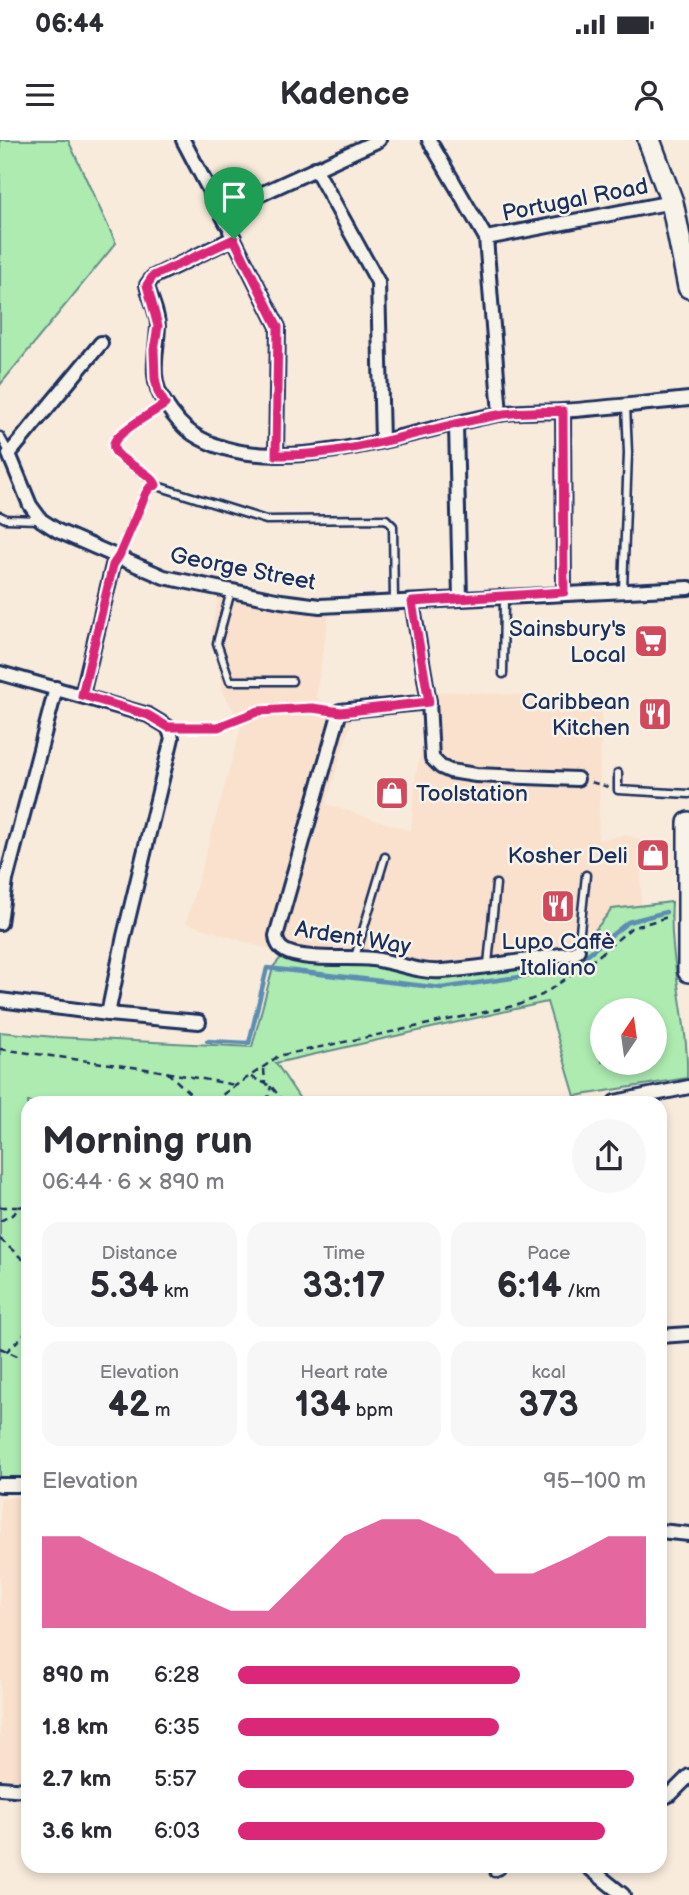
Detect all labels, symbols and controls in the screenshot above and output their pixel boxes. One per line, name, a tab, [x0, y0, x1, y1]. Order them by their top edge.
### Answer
text: 06:44	[35, 9, 104, 40]
text: Kadence	[280, 75, 409, 114]
icon: menu	[21, 76, 59, 114]
icon: person	[630, 76, 668, 114]
pin	[204, 167, 264, 239]
street label: Portugal Road	[500, 172, 651, 228]
icon: arrive	[215, 178, 253, 216]
street label: George Street	[168, 541, 318, 597]
place label: Sainsbury's Local	[509, 615, 626, 669]
supermarket icon: Sainsbury's Local	[632, 622, 670, 660]
place label: Caribbean Kitchen	[521, 688, 630, 742]
restaurant icon: Caribbean Kitchen	[636, 695, 674, 733]
shop icon: Toolstation	[373, 774, 411, 812]
place label: Toolstation	[416, 780, 528, 808]
shop icon: Kosher Deli	[634, 836, 672, 874]
place label: Kosher Deli	[508, 842, 628, 870]
restaurant icon: Lupo Caffè Italiano	[539, 887, 577, 925]
street label: Ardent Way	[293, 915, 413, 961]
place label: Lupo Caffè Italiano	[501, 928, 615, 982]
north arrow	[590, 998, 667, 1074]
map controls	[590, 998, 667, 1075]
text: Morning run	[42, 1119, 253, 1164]
button: share	[572, 1119, 646, 1193]
text: 06:44 · 6 × 890 m	[42, 1168, 224, 1196]
text: Distance	[101, 1242, 177, 1265]
text: Time	[323, 1242, 365, 1265]
text: Pace	[527, 1242, 570, 1265]
text: 5.34	[90, 1265, 159, 1308]
text: 33:17	[302, 1265, 386, 1308]
text: 6:14	[497, 1265, 562, 1308]
text: km	[159, 1280, 189, 1303]
text: /km	[562, 1280, 601, 1303]
text: Elevation	[100, 1361, 179, 1384]
text: Heart rate	[300, 1361, 388, 1384]
text: kcal	[532, 1361, 566, 1384]
text: 42	[108, 1384, 150, 1427]
text: 134	[295, 1384, 351, 1427]
text: 373	[519, 1384, 579, 1427]
text: m	[150, 1399, 171, 1422]
text: bpm	[351, 1399, 393, 1422]
text: Elevation	[42, 1467, 138, 1495]
text: 95–100 m	[543, 1467, 646, 1495]
text: 890 m	[42, 1661, 109, 1689]
text: 6:28	[154, 1661, 200, 1689]
text: 1.8 km	[42, 1713, 108, 1741]
text: 6:35	[154, 1713, 200, 1741]
text: 2.7 km	[42, 1765, 111, 1793]
text: 5:57	[154, 1765, 196, 1793]
text: 3.6 km	[42, 1817, 112, 1845]
text: 6:03	[154, 1817, 200, 1845]

